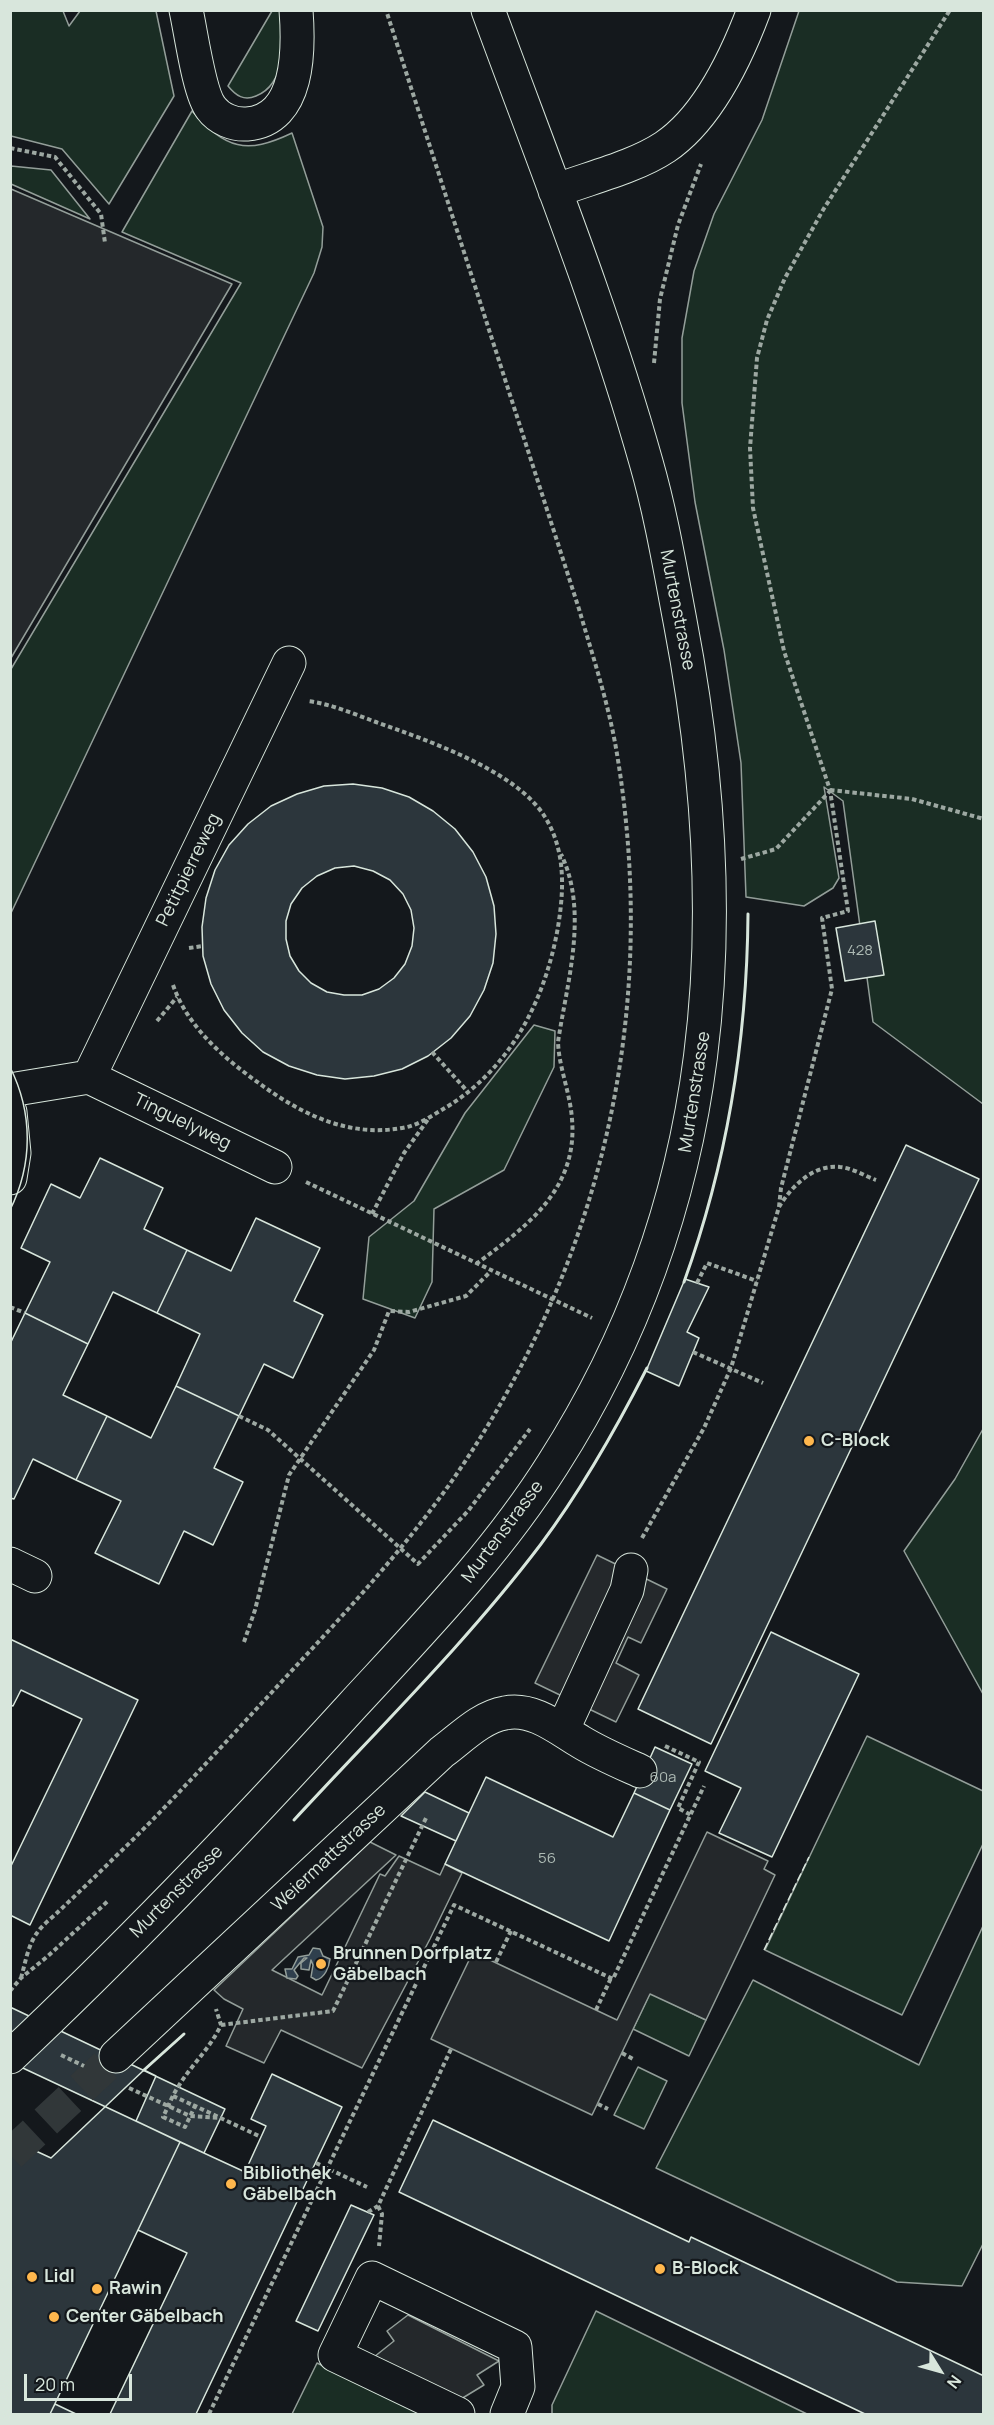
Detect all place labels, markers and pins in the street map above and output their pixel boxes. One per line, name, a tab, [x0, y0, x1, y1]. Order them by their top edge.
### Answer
place label: C-Block	[821, 1430, 889, 1452]
marker: C-Block	[802, 1434, 816, 1448]
place label: Brunnen Dorfplatz Gäbelbach	[333, 1943, 492, 1986]
marker: Brunnen Dorfplatz Gäbelbach	[314, 1957, 328, 1971]
place label: Bibliothek Gäbelbach	[243, 2163, 337, 2206]
marker: Bibliothek Gäbelbach	[224, 2177, 238, 2191]
place label: B-Block	[672, 2258, 738, 2280]
marker: B-Block	[653, 2262, 667, 2276]
place label: Lidl	[44, 2266, 75, 2288]
marker: Lidl	[25, 2270, 39, 2284]
place label: Rawin	[109, 2278, 162, 2300]
marker: Rawin	[90, 2282, 104, 2296]
place label: Center Gäbelbach	[66, 2306, 224, 2328]
marker: Center Gäbelbach	[47, 2310, 61, 2324]

